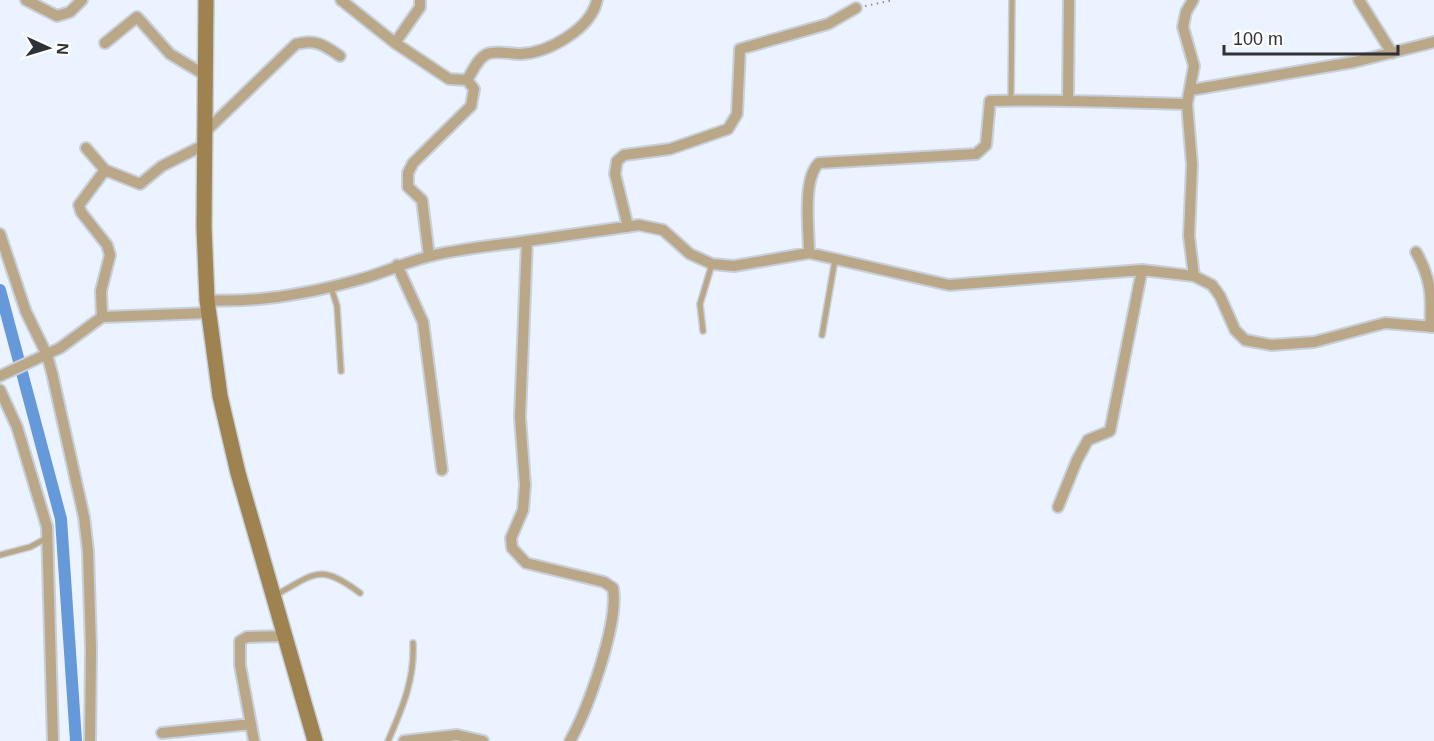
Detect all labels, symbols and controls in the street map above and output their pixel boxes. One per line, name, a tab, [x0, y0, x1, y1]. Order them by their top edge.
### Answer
north arrow	[18, 18, 78, 78]
scale bar	[1224, 18, 1398, 56]
text: 100 m	[1233, 29, 1283, 49]
text: N	[54, 43, 71, 55]

